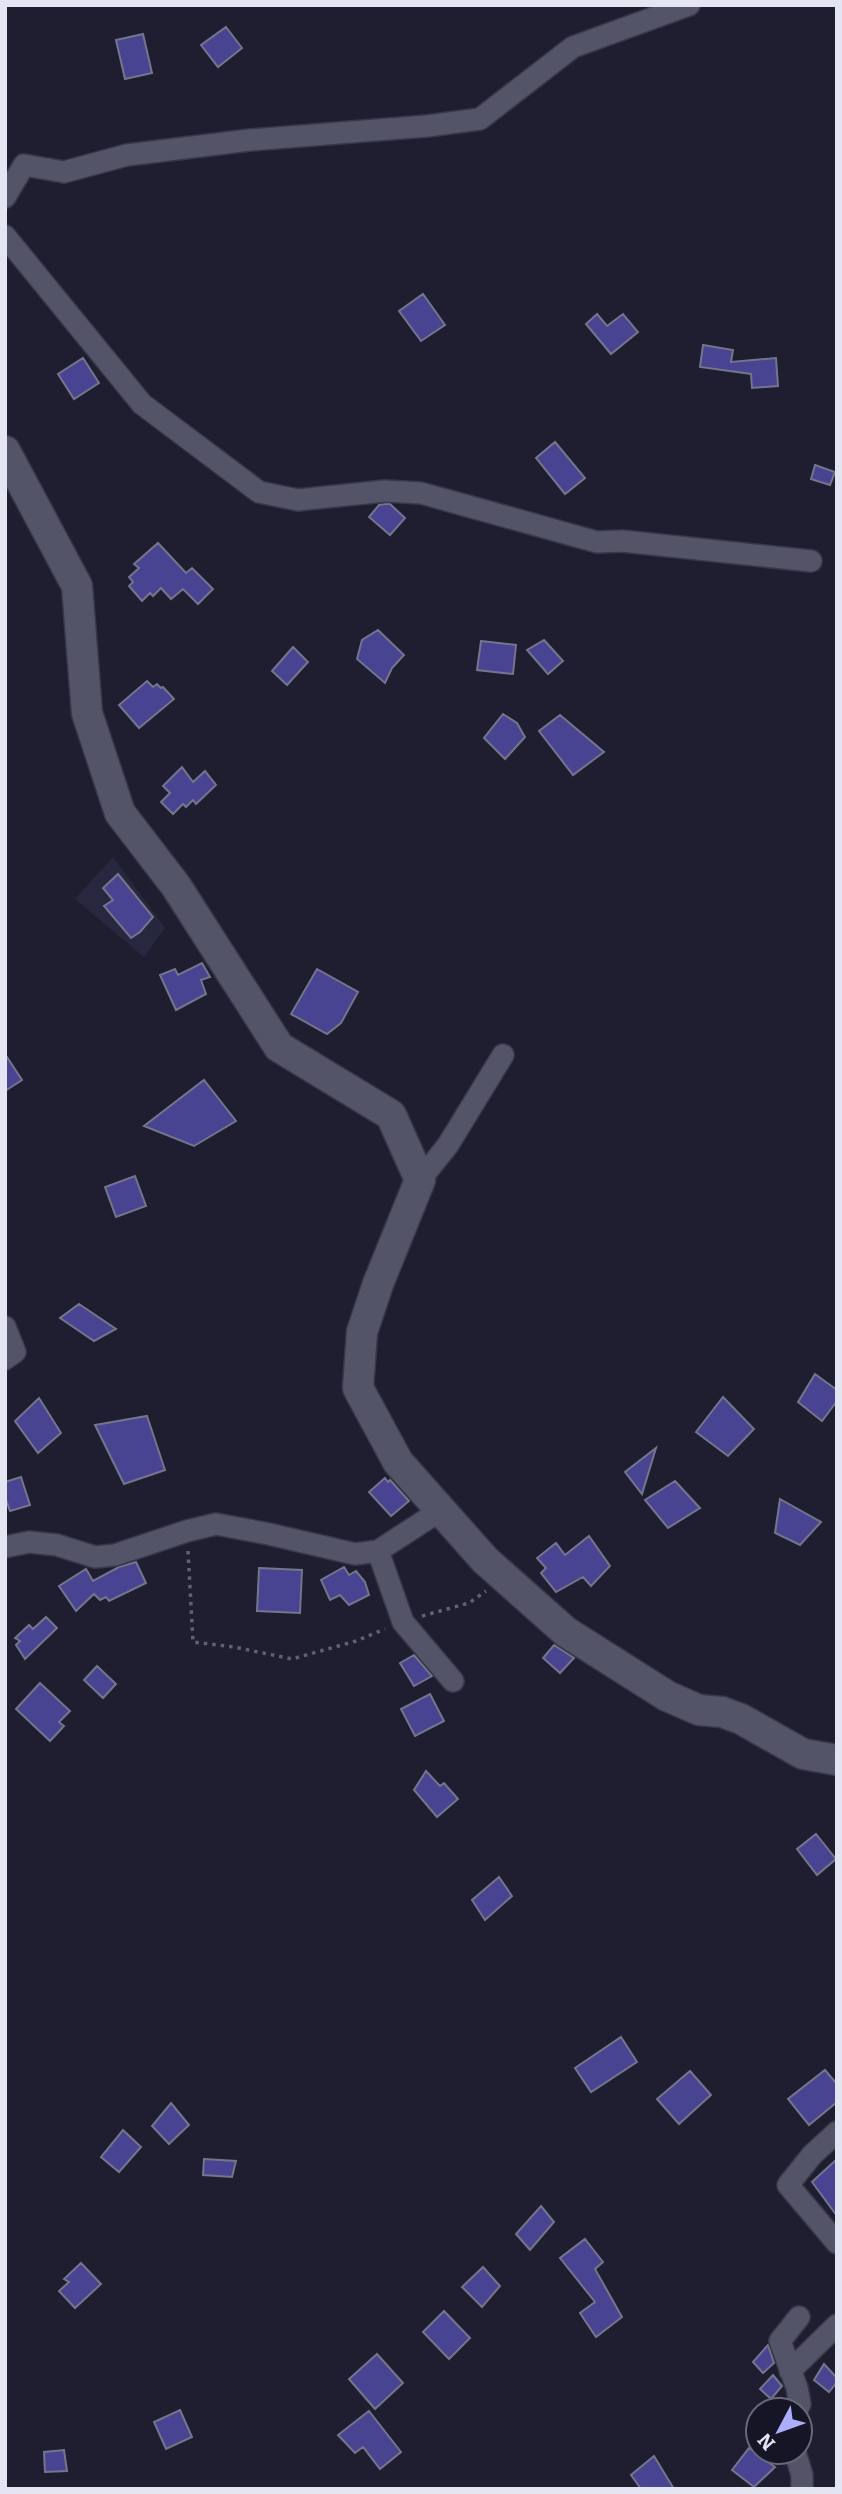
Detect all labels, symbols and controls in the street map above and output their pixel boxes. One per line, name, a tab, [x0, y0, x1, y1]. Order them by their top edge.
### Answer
north arrow	[744, 2396, 814, 2466]
text: N	[753, 2428, 780, 2455]

